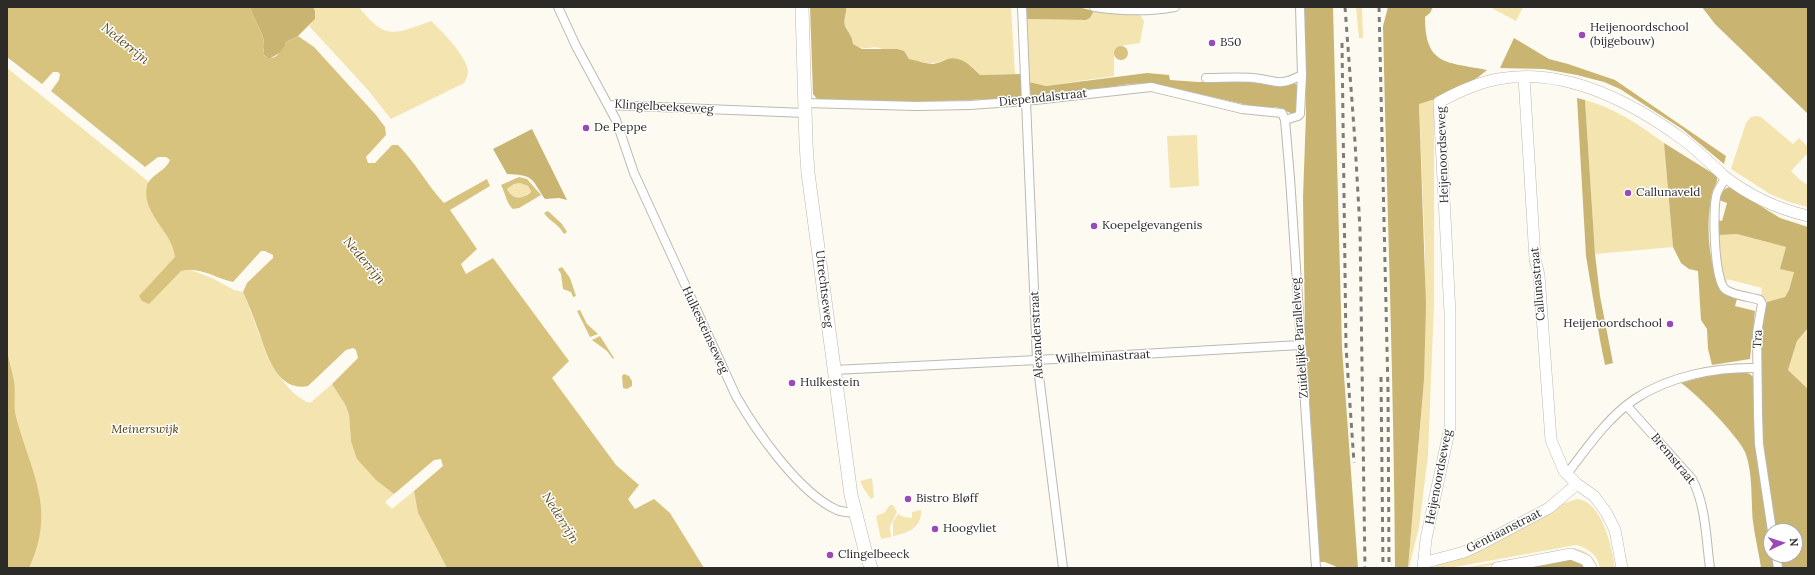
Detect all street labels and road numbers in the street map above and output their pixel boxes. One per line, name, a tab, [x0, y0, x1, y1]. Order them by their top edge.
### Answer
street label: Diependalstraat	[998, 86, 1088, 110]
street label: Klingelbeekseweg	[614, 97, 714, 117]
street label: Heijenoordseweg	[1434, 106, 1452, 204]
street label: Callunastraat	[1528, 247, 1548, 321]
street label: Utrechtseweg	[812, 249, 836, 329]
street label: Zuidelijke Parallelweg	[1289, 277, 1311, 399]
street label: Hulkesteinseweg	[679, 284, 731, 376]
street label: Alexanderstraat	[1028, 291, 1046, 379]
street label: Tra	[1750, 329, 1766, 349]
street label: Wilhelminastraat	[1055, 347, 1151, 367]
street label: Heijenoordseweg	[1423, 428, 1455, 526]
street label: Bremstraat	[1648, 431, 1698, 487]
street label: Gentiaanstraat	[1464, 506, 1544, 556]

